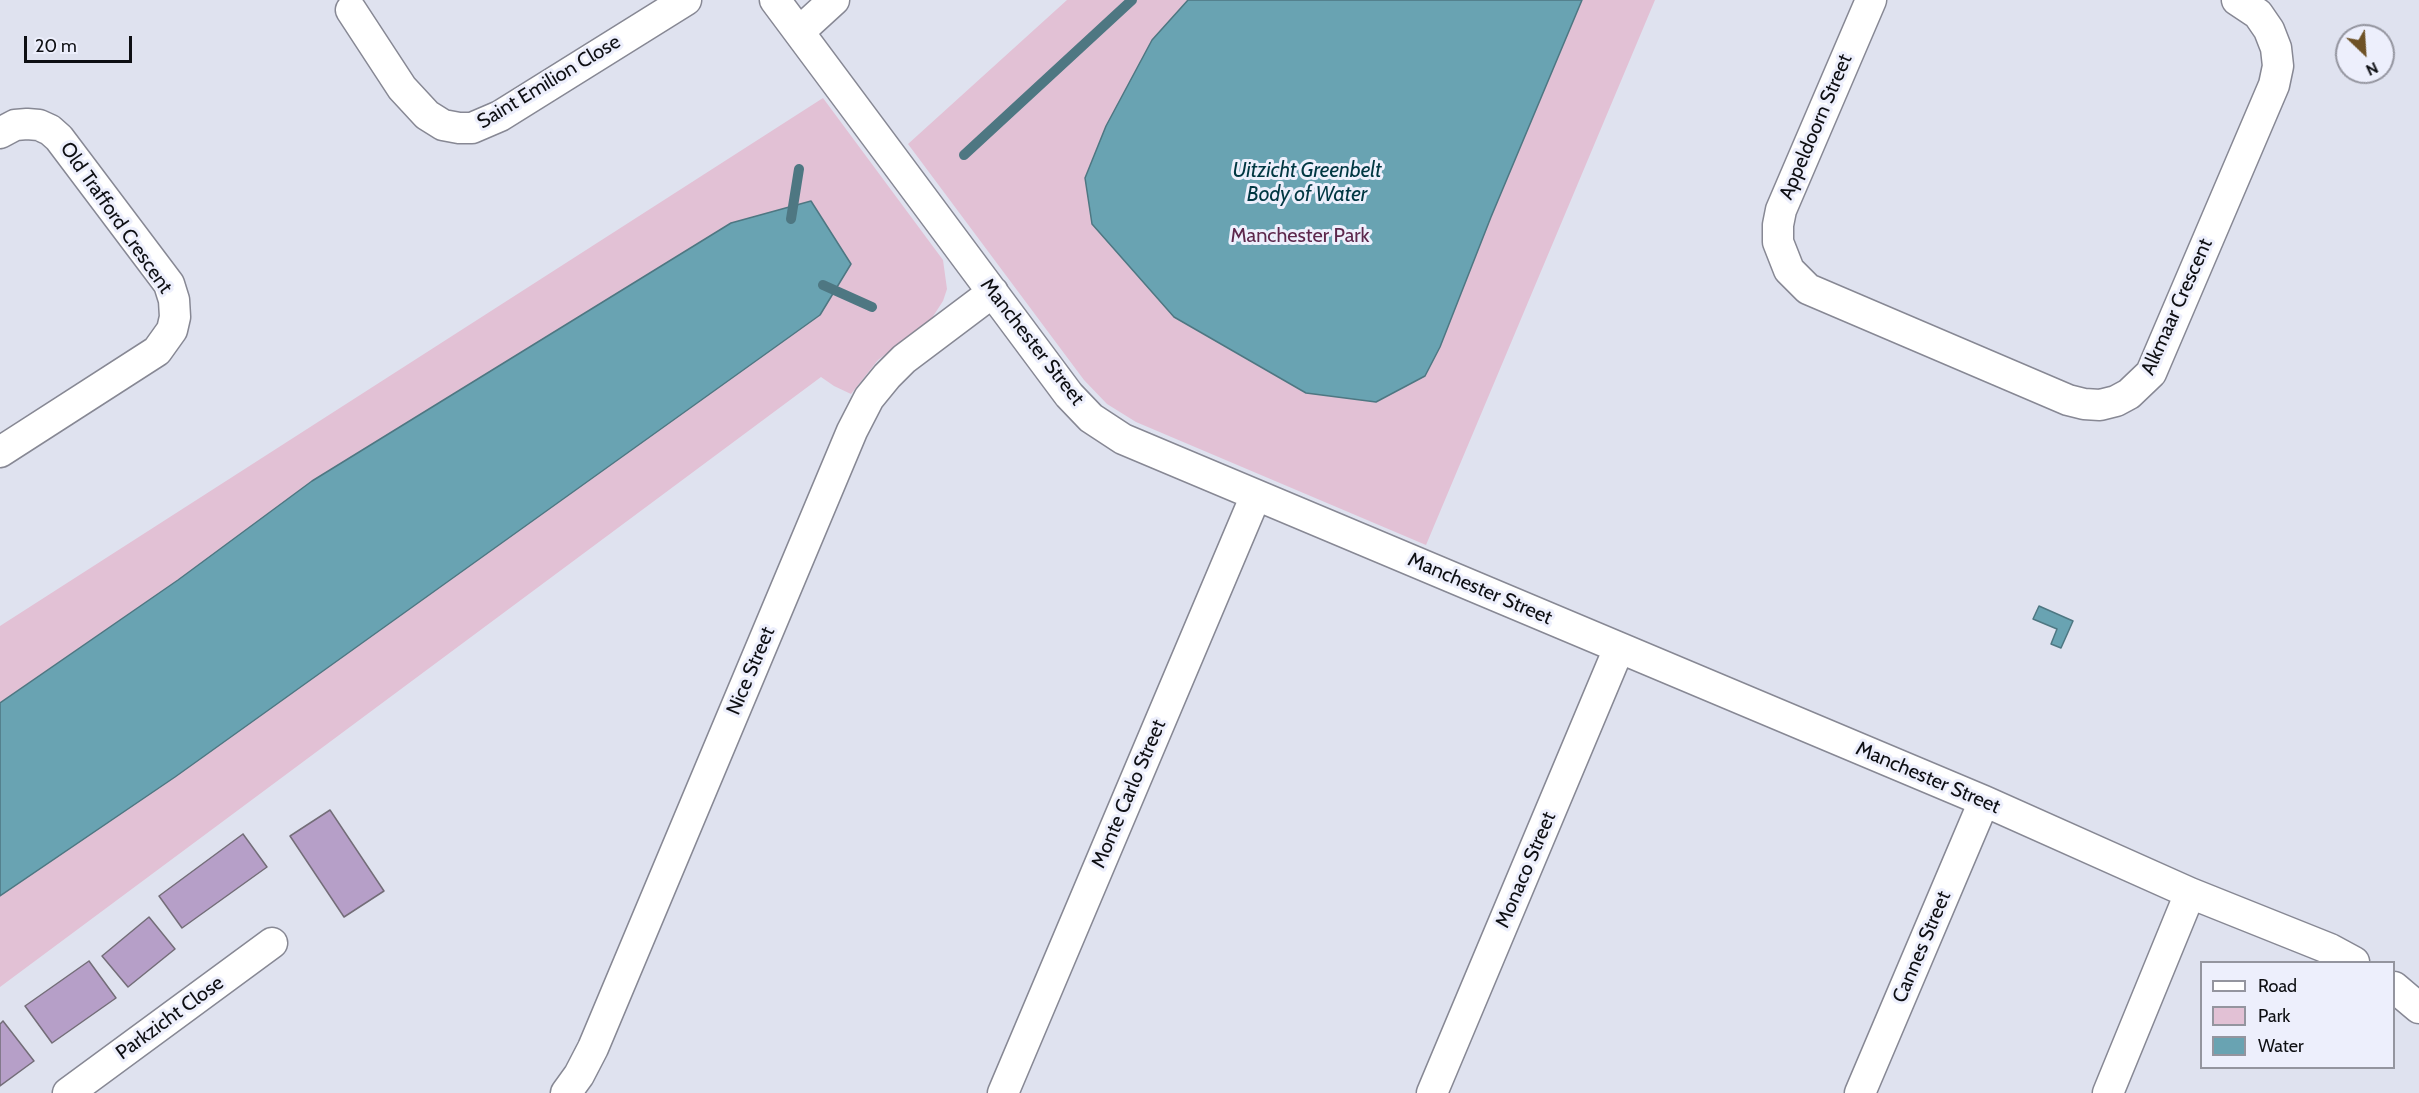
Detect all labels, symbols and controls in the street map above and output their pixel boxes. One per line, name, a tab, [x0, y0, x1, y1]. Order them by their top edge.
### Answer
scale bar	[27, 24, 135, 62]
north arrow	[2335, 24, 2395, 84]
street label: Saint Emilion Close	[473, 30, 625, 134]
text: 20 m	[35, 35, 77, 57]
street label: Appeldoorn Street	[1774, 51, 1858, 203]
text: N	[2363, 58, 2381, 80]
street label: Old Trafford Crescent	[55, 138, 177, 298]
water label: Uitzicht Greenbelt Body of Water	[1232, 158, 1382, 208]
park label: Manchester Park	[1230, 224, 1370, 248]
street label: Alkmaar Crescent	[2136, 235, 2218, 379]
street label: Manchester Street	[975, 274, 1089, 410]
street label: Manchester Street	[1404, 548, 1556, 630]
street label: Nice Street	[722, 623, 780, 719]
street label: Monte Carlo Street	[1087, 716, 1171, 872]
street label: Manchester Street	[1852, 737, 2004, 819]
street label: Monaco Street	[1491, 808, 1561, 932]
street label: Cannes Street	[1888, 888, 1956, 1006]
legend	[2200, 961, 2395, 1069]
street label: Parkzicht Close	[112, 971, 228, 1065]
text: Road	[2258, 975, 2297, 997]
text: Park	[2258, 1005, 2290, 1027]
text: Water	[2258, 1035, 2304, 1057]

